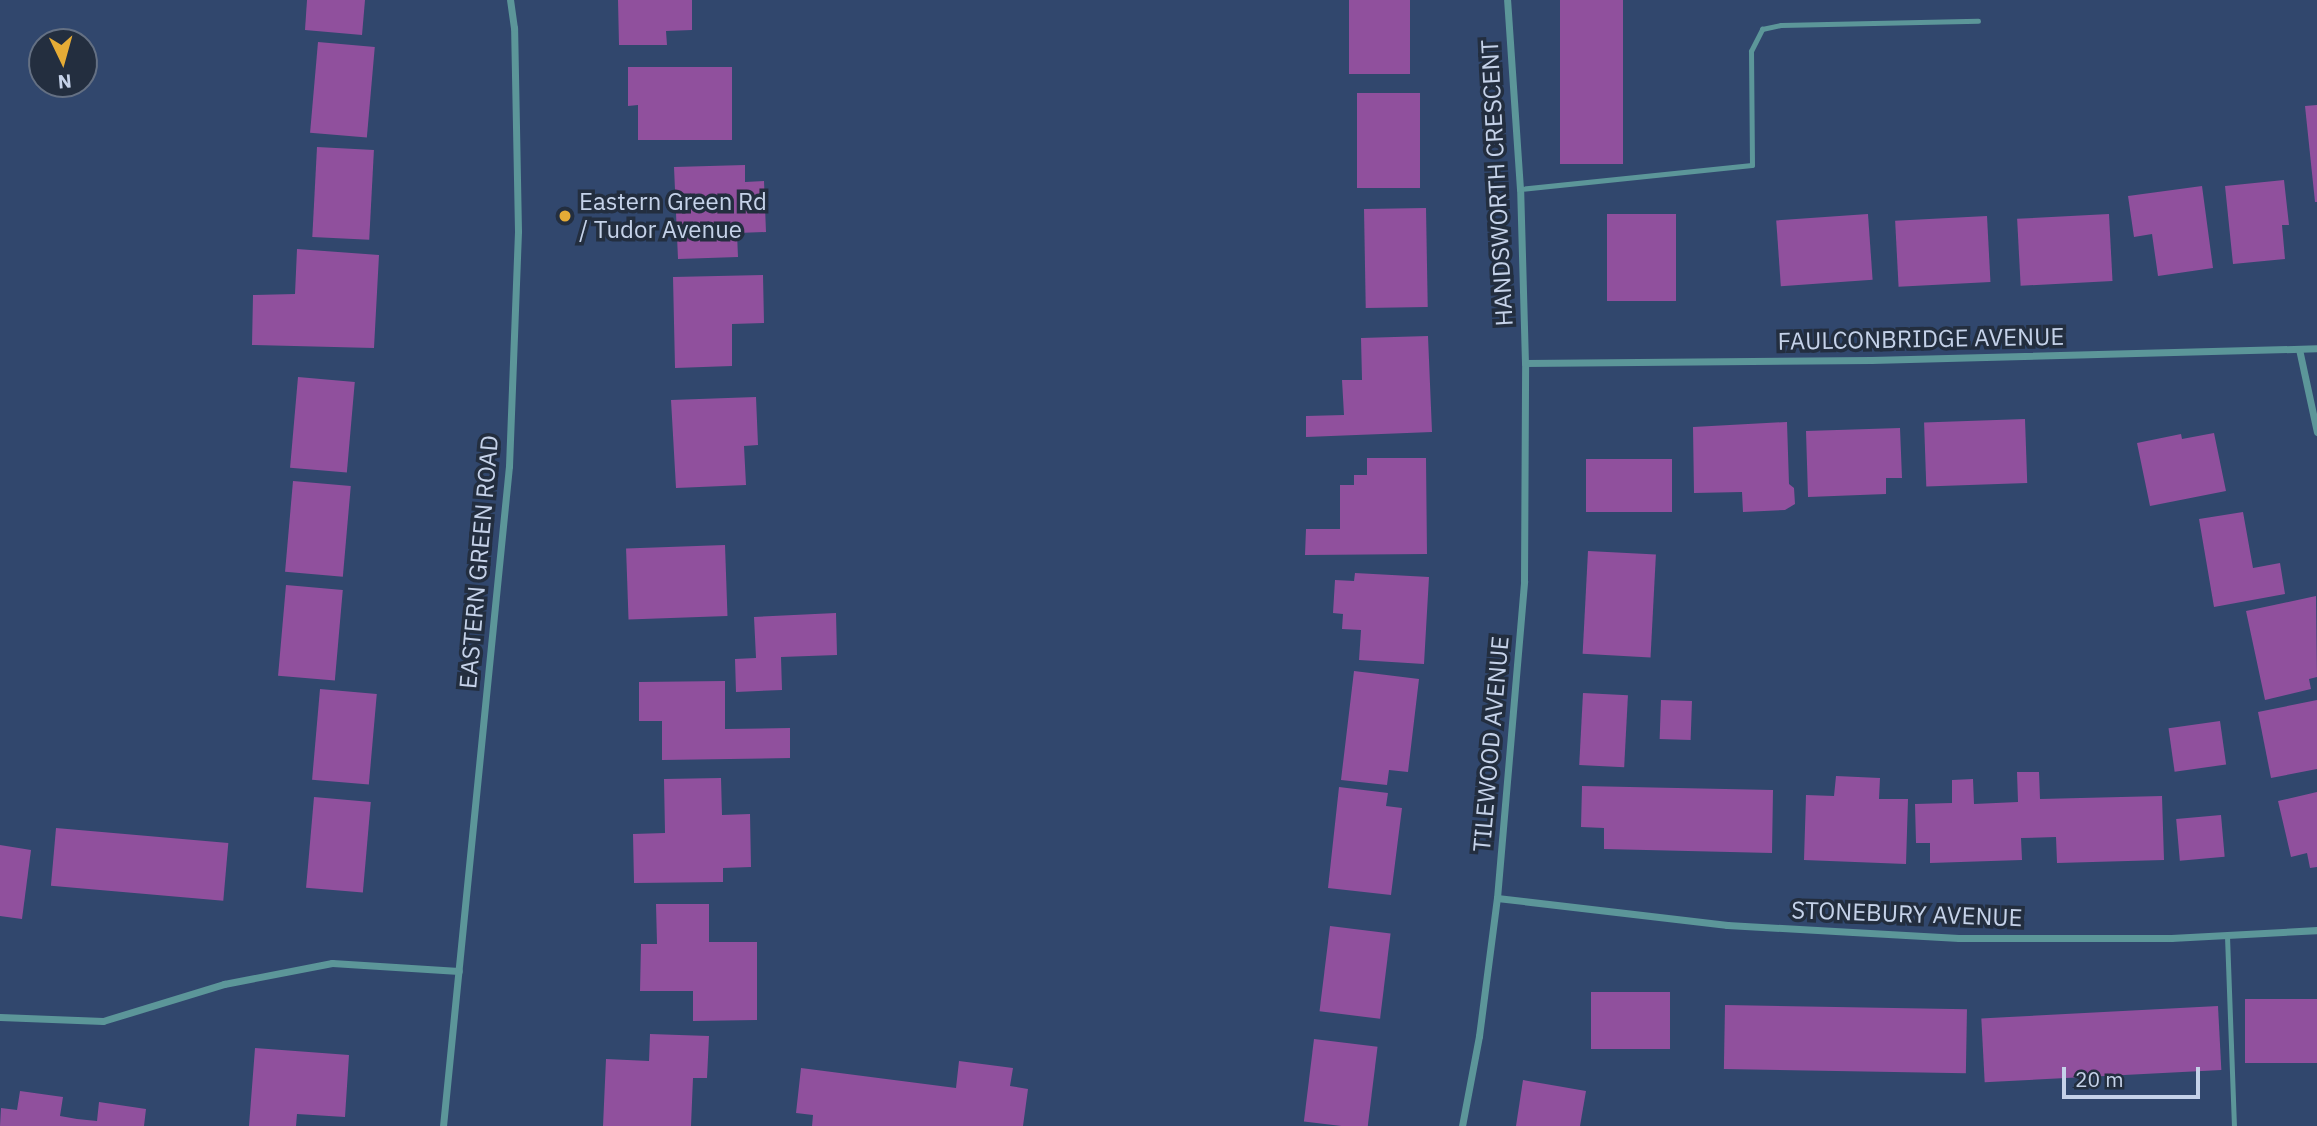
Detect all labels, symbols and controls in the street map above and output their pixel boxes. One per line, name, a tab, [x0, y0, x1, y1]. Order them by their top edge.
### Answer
north arrow	[28, 28, 98, 98]
street label: HANDSWORTH CRESCENT	[1475, 39, 1519, 327]
text: N	[57, 69, 73, 94]
place label: Eastern Green Rd / Tudor Avenue	[579, 188, 767, 244]
marker: Eastern Green Rd / Tudor Avenue	[557, 208, 573, 224]
street label: FAULCONBRIDGE AVENUE	[1777, 322, 2065, 356]
street label: EASTERN GREEN ROAD	[454, 434, 504, 690]
street label: TILEWOOD AVENUE	[1467, 635, 1515, 853]
street label: STONEBURY AVENUE	[1791, 896, 2023, 932]
scale bar	[2065, 1052, 2203, 1096]
text: 20 m	[2075, 1065, 2124, 1093]

